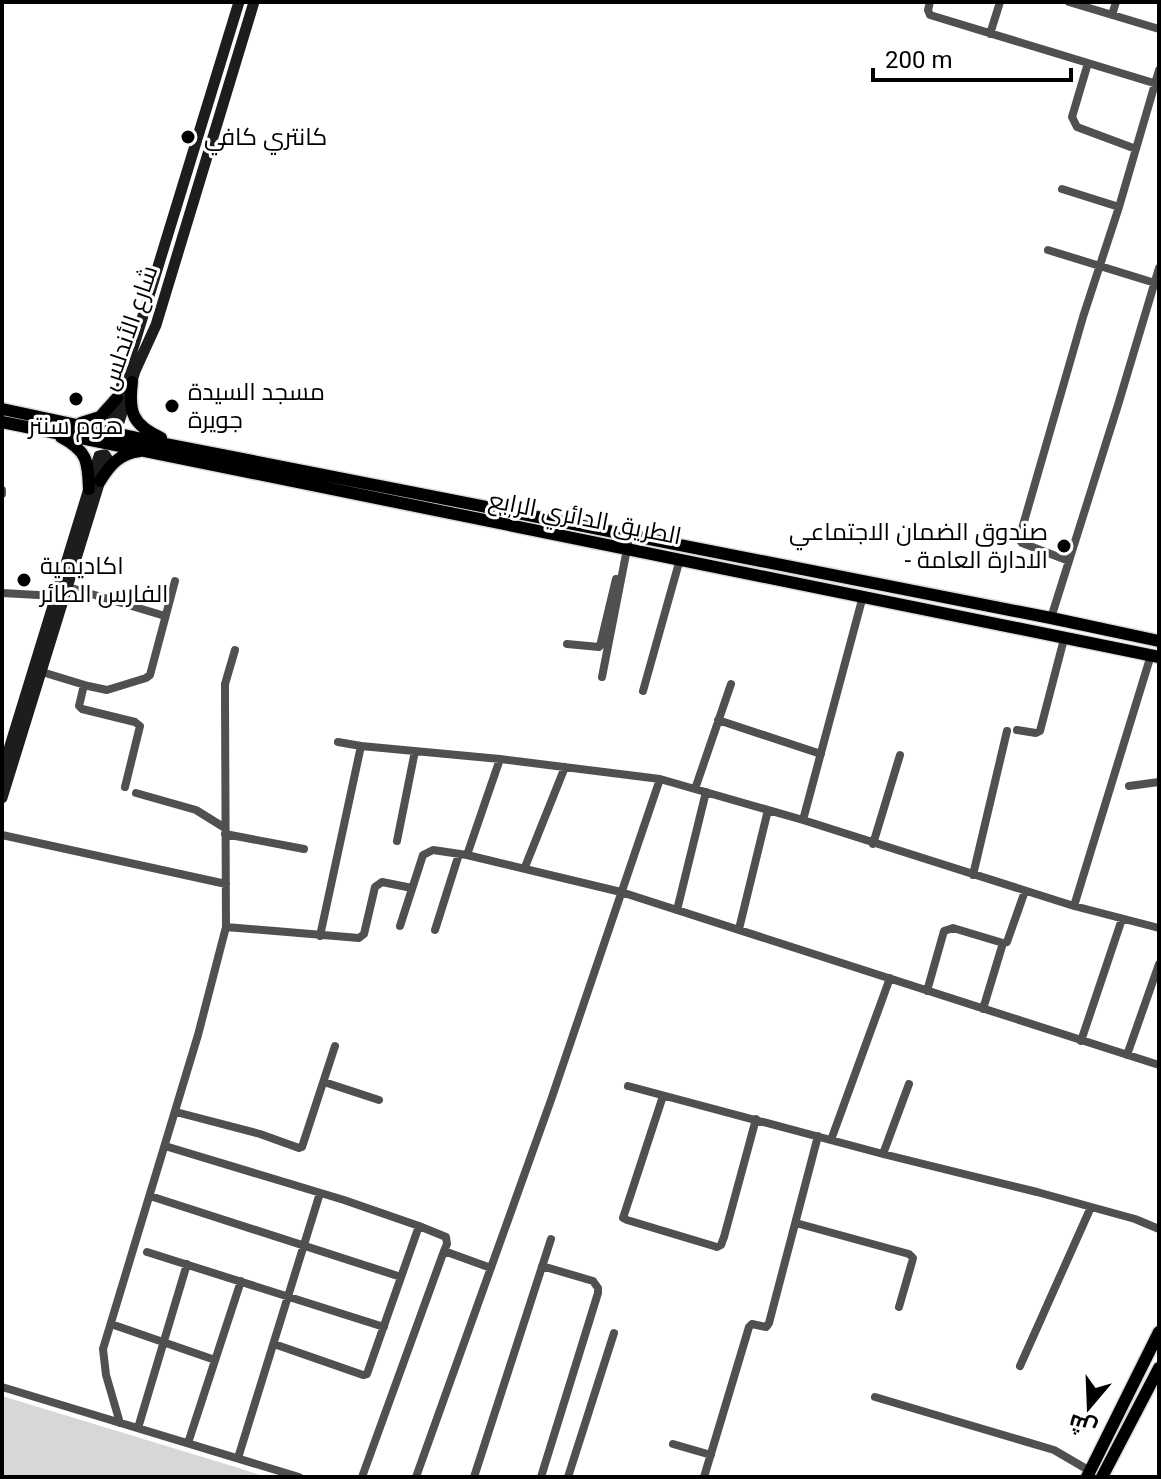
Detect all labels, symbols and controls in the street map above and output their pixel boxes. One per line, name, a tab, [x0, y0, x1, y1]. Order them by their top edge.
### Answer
scale bar	[873, 32, 1071, 82]
text: 200 m	[885, 46, 952, 74]
place label: كانتري كافي	[204, 123, 327, 156]
marker: كانتري كافي	[179, 128, 197, 146]
street label: شارع الأندلس	[95, 262, 165, 395]
place label: مسجد السيدة جويرة	[188, 378, 325, 434]
marker: هوم سنتر	[67, 390, 85, 408]
marker: مسجد السيدة جويرة	[163, 397, 181, 415]
place label: هوم سنتر	[26, 412, 124, 442]
street label: الطريق الدائري الرابع	[486, 486, 684, 554]
place label: صندوق الضمان الاجتماعي - الادارة العامة	[789, 518, 1048, 574]
marker: صندوق الضمان الاجتماعي - الادارة العامة	[1055, 537, 1073, 555]
place label: اكاديمية الفارس الطائر	[38, 552, 169, 608]
marker: اكاديمية الفارس الطائر	[15, 571, 33, 589]
north arrow	[1049, 1367, 1129, 1447]
text: ش	[1065, 1408, 1100, 1442]

